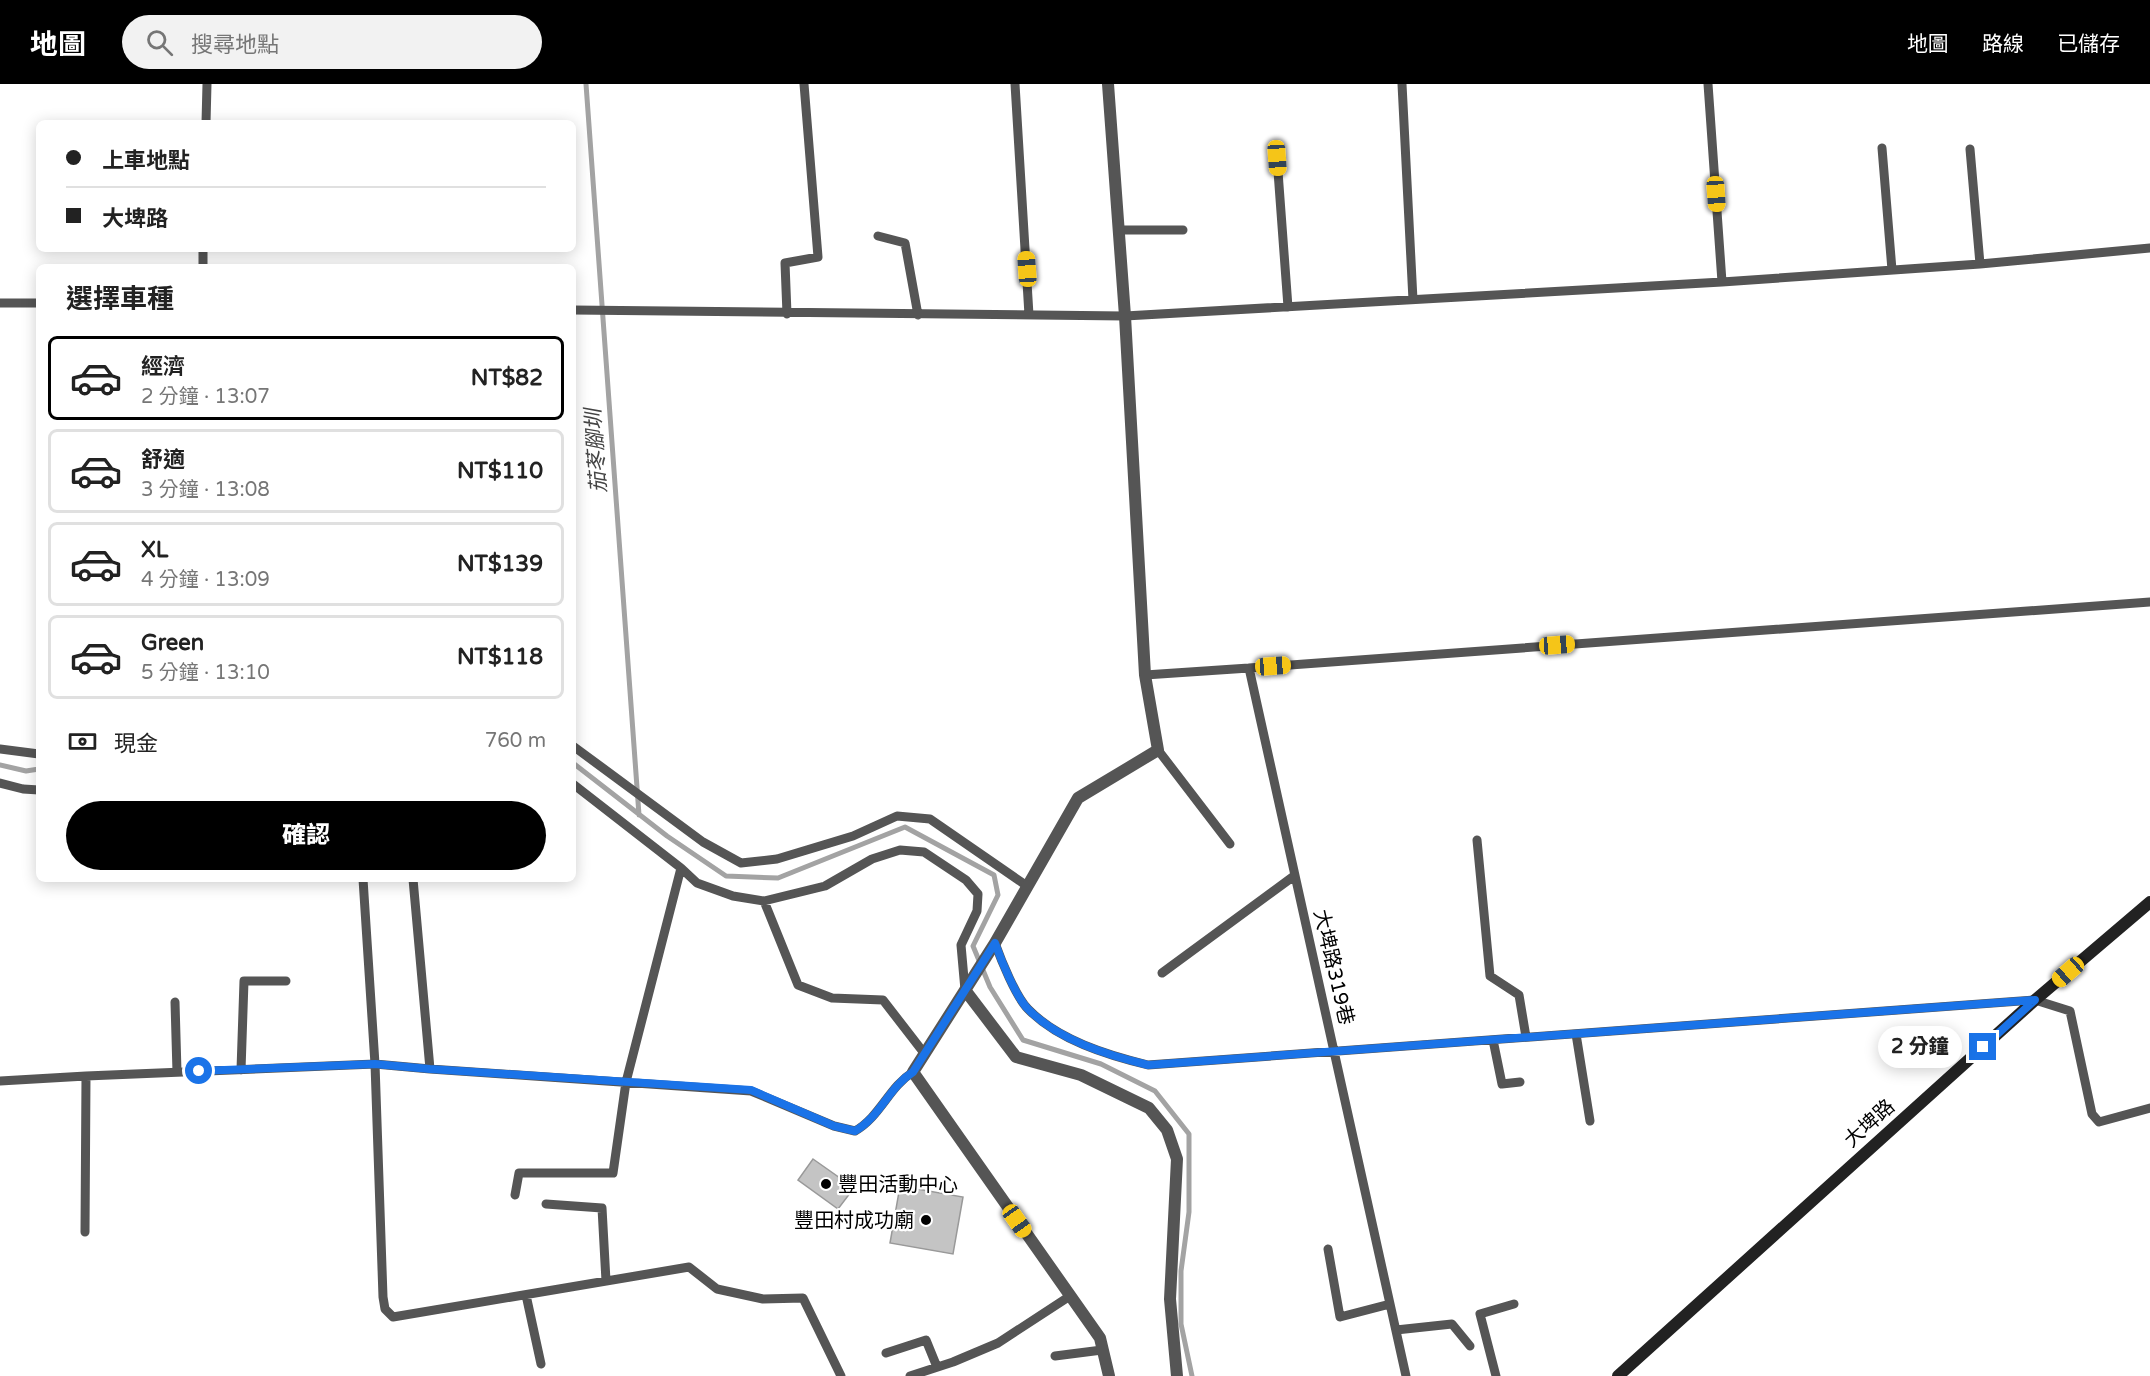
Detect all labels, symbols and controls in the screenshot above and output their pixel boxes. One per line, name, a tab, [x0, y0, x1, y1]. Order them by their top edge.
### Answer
search box	[122, 15, 542, 69]
icon: search	[143, 26, 176, 59]
text: 地圖	[30, 28, 86, 62]
text: 搜尋地點	[191, 32, 279, 58]
text: 地圖	[1907, 32, 1949, 57]
text: 路線	[1982, 32, 2024, 57]
text: 已儲存	[2057, 32, 2120, 57]
car	[1267, 139, 1287, 177]
text: 上車地點	[102, 148, 190, 174]
car	[1706, 175, 1726, 213]
text: 大埤路	[102, 206, 168, 232]
car	[1017, 250, 1037, 288]
text: 選擇車種	[66, 283, 174, 316]
icon: car	[69, 351, 123, 405]
text: 經濟	[141, 354, 185, 380]
text: NT$82	[471, 365, 543, 391]
text: 2 分鐘 · 13:07	[141, 385, 270, 409]
water label: 茄苳腳圳	[581, 405, 612, 494]
icon: car	[69, 444, 123, 498]
text: 舒適	[141, 447, 185, 473]
text: NT$110	[457, 458, 543, 484]
text: 3 分鐘 · 13:08	[141, 478, 270, 502]
icon: car	[69, 537, 123, 591]
text: XL	[141, 537, 168, 563]
text: NT$139	[457, 551, 543, 577]
text: 4 分鐘 · 13:09	[141, 568, 270, 592]
icon: car	[69, 630, 123, 684]
text: Green	[141, 630, 204, 656]
car	[1538, 635, 1576, 655]
text: NT$118	[457, 644, 543, 670]
car	[1254, 656, 1292, 676]
text: 5 分鐘 · 13:10	[141, 661, 270, 685]
icon: cash	[66, 725, 99, 758]
text: 760 m	[485, 729, 546, 753]
text: 現金	[114, 731, 158, 757]
button: 確認	[66, 801, 546, 870]
street label: 大埤路319巷	[1308, 907, 1358, 1027]
car	[2049, 953, 2087, 991]
callout: 2 分鐘	[1878, 1026, 1962, 1068]
route end	[1969, 1033, 1996, 1060]
text: 2 分鐘	[1891, 1035, 1949, 1059]
route start	[185, 1057, 212, 1084]
street label: 大埤路	[1839, 1095, 1900, 1153]
place label: 豐田活動中心	[838, 1173, 958, 1197]
marker: 豐田活動中心	[819, 1177, 833, 1191]
car	[999, 1201, 1035, 1241]
place label: 豐田村成功廟	[794, 1209, 914, 1233]
marker: 豐田村成功廟	[919, 1213, 933, 1227]

